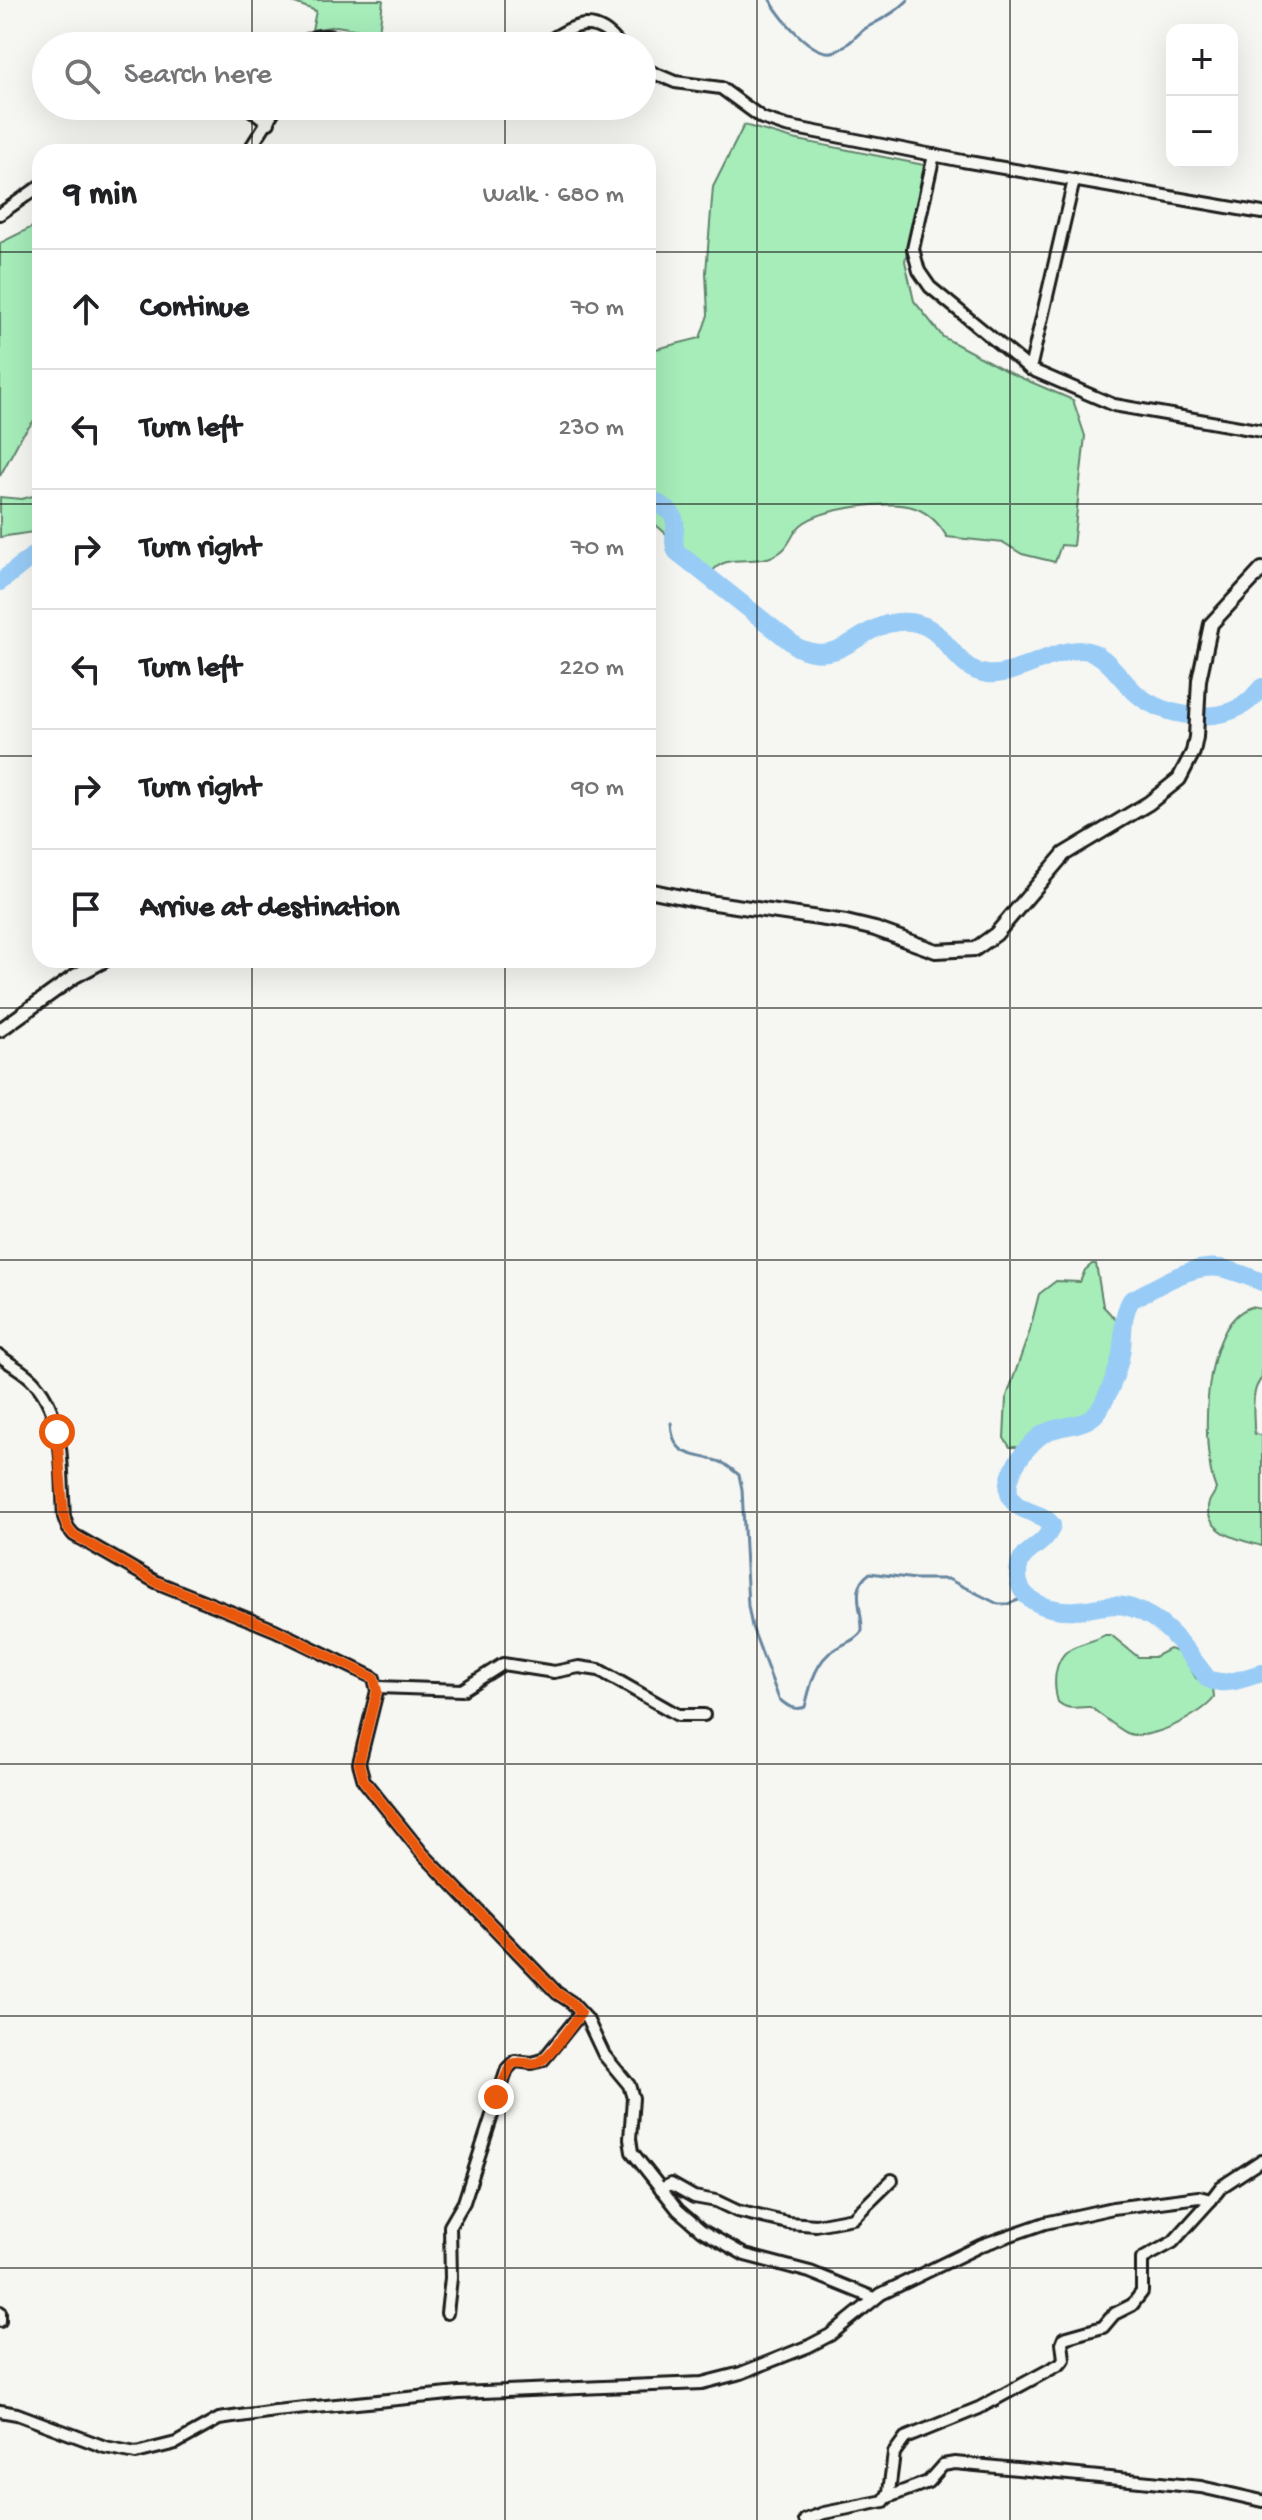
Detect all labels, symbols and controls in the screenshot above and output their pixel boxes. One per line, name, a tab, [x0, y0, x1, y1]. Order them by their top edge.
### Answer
map controls	[1166, 24, 1238, 168]
button: +	[1166, 24, 1238, 96]
search box	[32, 32, 656, 120]
icon: search	[60, 54, 104, 98]
text: Search here	[124, 59, 272, 94]
button: −	[1166, 96, 1238, 168]
text: 9 min	[64, 176, 137, 216]
text: Walk · 680 m	[483, 181, 624, 212]
icon: ahead	[64, 287, 108, 331]
text: Continue	[140, 292, 249, 327]
text: 70 m	[571, 294, 624, 325]
icon: left	[64, 407, 108, 451]
text: Turn left	[140, 412, 241, 447]
text: 230 m	[558, 414, 624, 445]
icon: right	[64, 527, 108, 571]
text: Turn right	[140, 532, 260, 567]
text: 70 m	[571, 534, 624, 565]
icon: left	[64, 647, 108, 691]
text: Turn left	[140, 652, 241, 687]
text: 220 m	[559, 654, 624, 685]
icon: right	[64, 767, 108, 811]
text: Turn right	[140, 772, 260, 807]
text: 90 m	[572, 774, 624, 805]
icon: arrive	[64, 887, 108, 931]
text: Arrive at destination	[140, 892, 400, 927]
route start	[39, 1414, 75, 1450]
route end	[478, 2079, 514, 2115]

